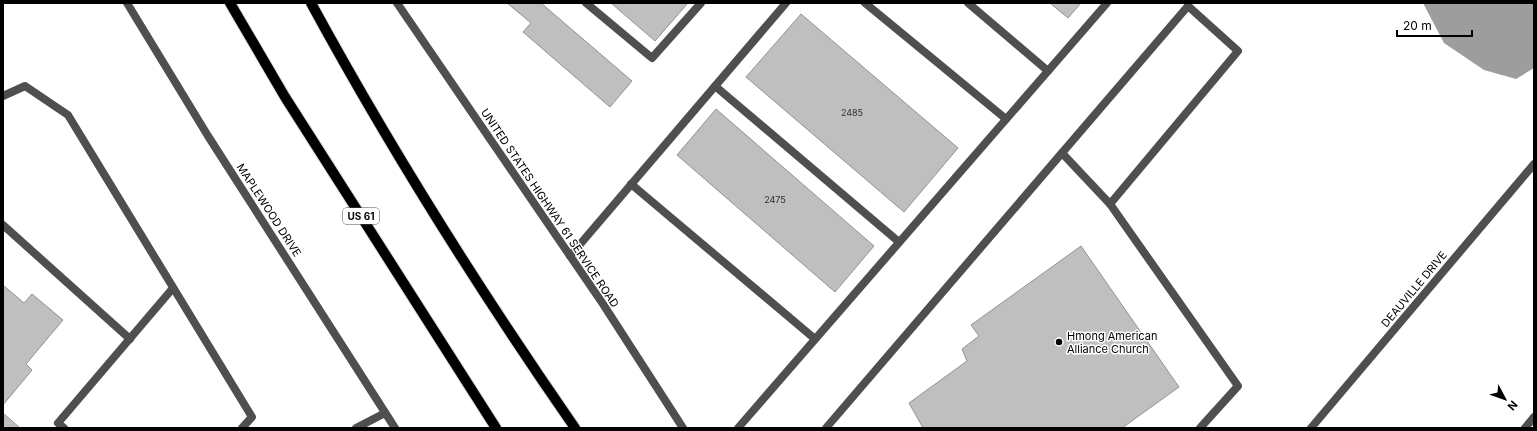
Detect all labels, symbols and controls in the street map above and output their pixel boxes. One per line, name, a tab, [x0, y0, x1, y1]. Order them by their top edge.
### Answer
scale bar	[1397, 12, 1472, 38]
text: 20 m	[1403, 18, 1432, 33]
street label: UNITED STATES HIGHWAY 61 SERVICE ROAD	[478, 106, 622, 310]
house number: 2485	[841, 107, 863, 118]
street label: MAPLEWOOD DRIVE	[234, 161, 304, 259]
house number: 2475	[764, 194, 786, 205]
road number: US 61	[343, 208, 379, 224]
street label: DEAUVILLE DRIVE	[1378, 248, 1450, 330]
place label: Hmong American Alliance Church	[1067, 329, 1157, 356]
marker: Hmong American Alliance Church	[1054, 337, 1064, 347]
north arrow	[1485, 379, 1525, 419]
text: N	[1505, 398, 1521, 413]

